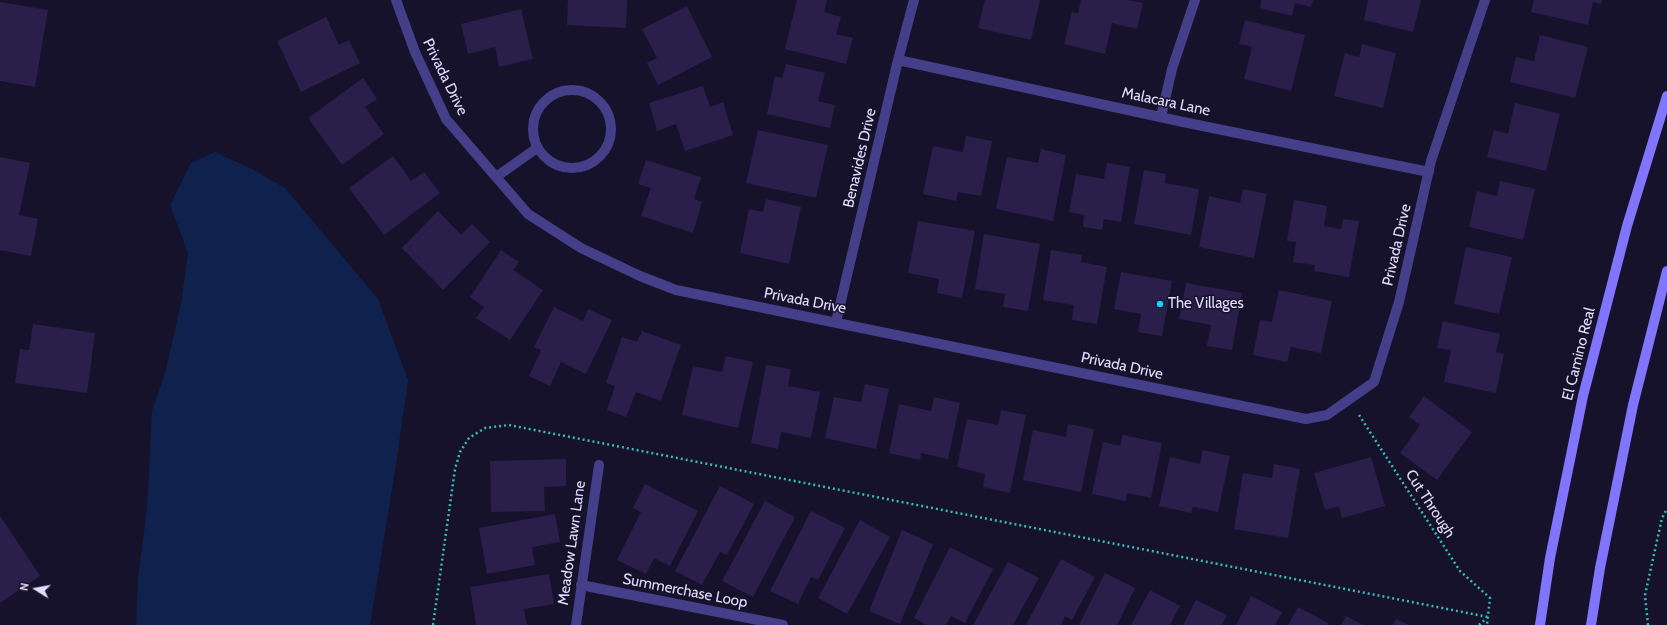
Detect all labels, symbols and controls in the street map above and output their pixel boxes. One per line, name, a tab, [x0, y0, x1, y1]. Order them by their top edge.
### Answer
street label: Privada Drive	[419, 36, 471, 118]
street label: Malacara Lane	[1120, 84, 1212, 120]
street label: Benavides Drive	[840, 106, 880, 210]
street label: Privada Drive	[1379, 202, 1415, 288]
street label: Privada Drive	[762, 284, 848, 318]
place label: The Villages	[1168, 295, 1244, 313]
marker: The Villages	[1155, 299, 1165, 309]
street label: El Camino Real	[1559, 306, 1599, 402]
street label: Privada Drive	[1079, 349, 1165, 383]
street label: Cut Through	[1401, 467, 1459, 541]
street label: Meadow Lawn Lane	[554, 480, 590, 606]
north arrow	[16, 569, 56, 609]
street label: Summerchase Loop	[621, 570, 749, 612]
text: N	[17, 582, 32, 592]

